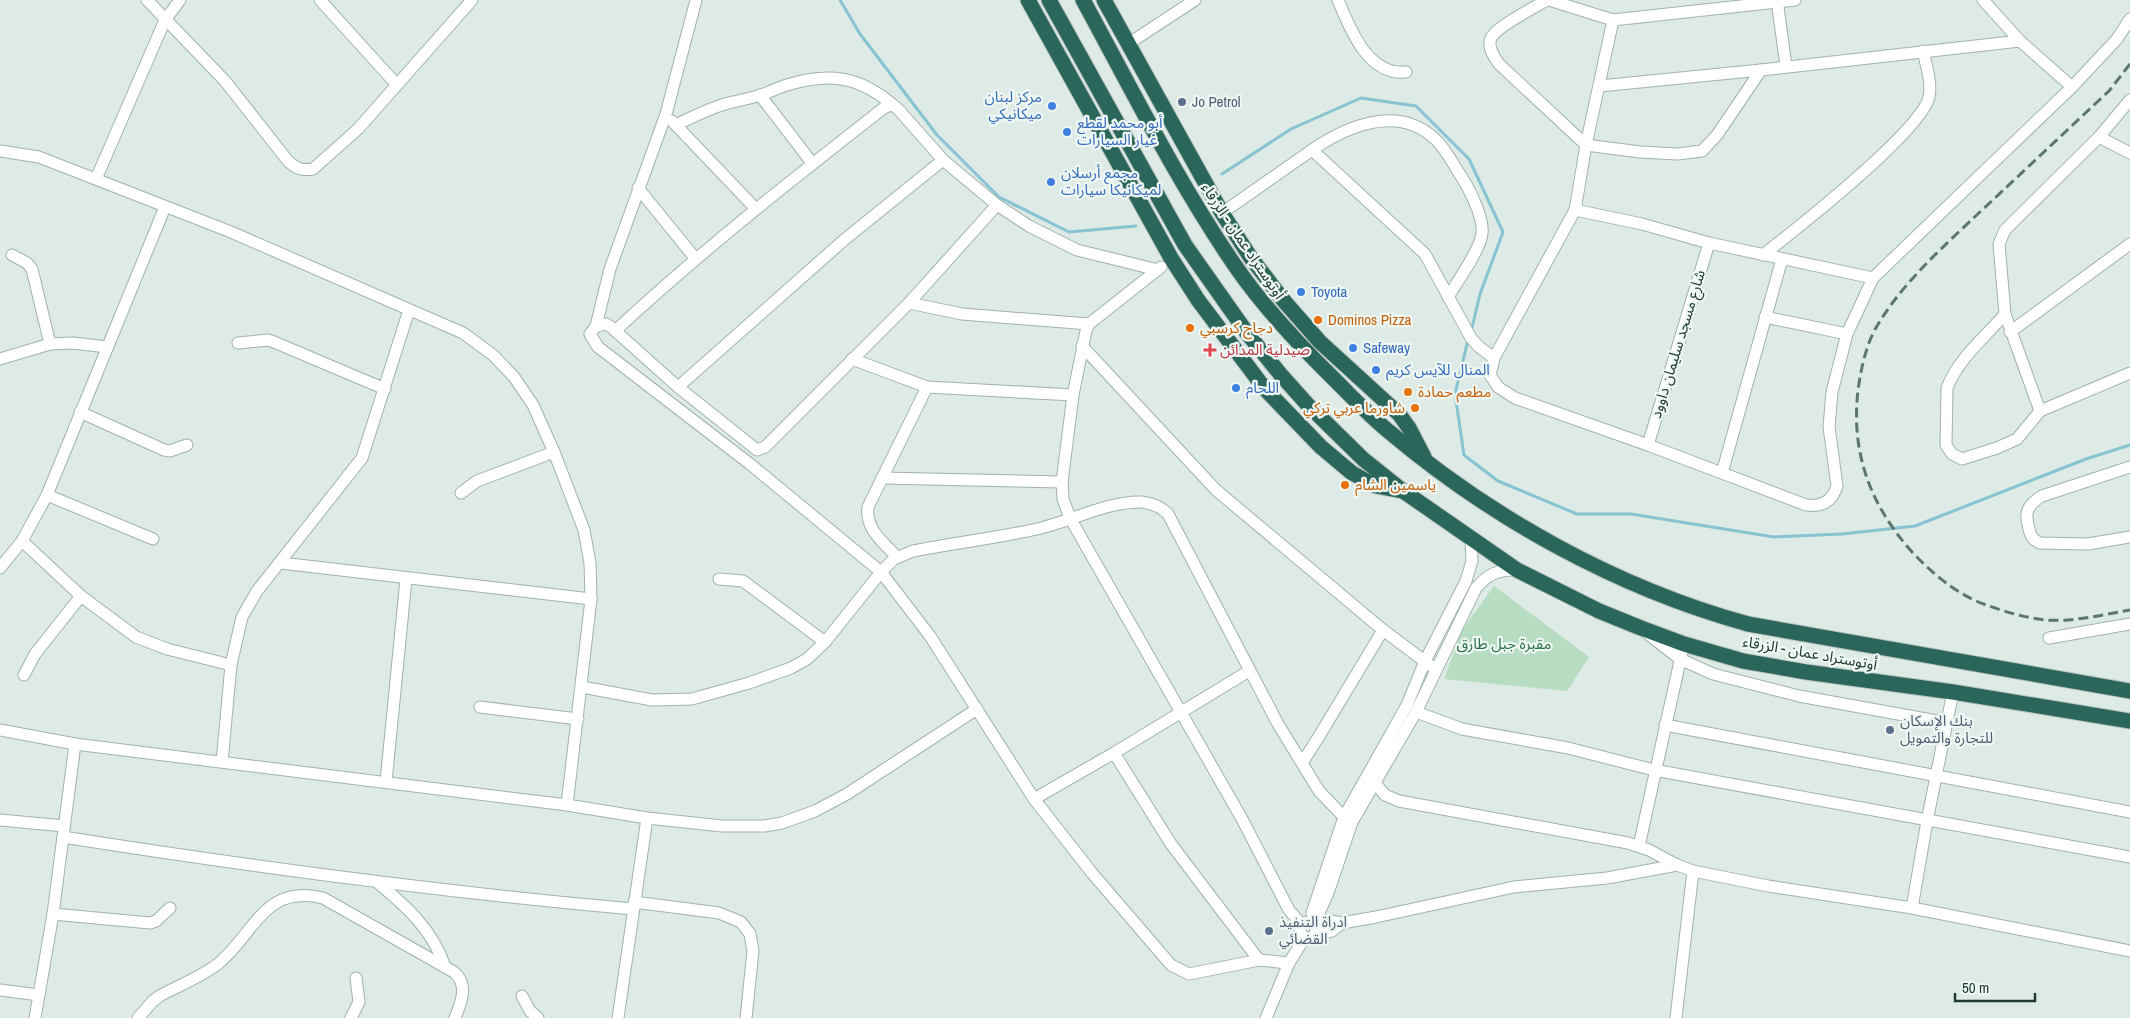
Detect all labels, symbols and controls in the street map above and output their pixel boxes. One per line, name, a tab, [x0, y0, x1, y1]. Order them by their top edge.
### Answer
place label: مركز لبنان ميكانيكي	[984, 86, 1042, 125]
place label: Jo Petrol	[1192, 91, 1241, 112]
marker: Jo Petrol	[1176, 96, 1188, 108]
marker: مركز لبنان ميكانيكي	[1046, 100, 1058, 112]
place label: أبو محمد لقطع غيار السيارات	[1077, 112, 1163, 150]
marker: أبو محمد لقطع غيار السيارات	[1061, 126, 1073, 138]
place label: مجمع أرسلان لميكانيكا سيارات	[1061, 162, 1162, 200]
marker: مجمع أرسلان لميكانيكا سيارات	[1045, 176, 1057, 188]
street label: أوتوستراد عمان - الزرقاء	[1197, 178, 1290, 303]
street label: شارع مسجد سليمان داوود	[1645, 267, 1712, 421]
place label: Toyota	[1311, 281, 1347, 302]
marker: Toyota	[1295, 286, 1307, 298]
place label: Dominos Pizza	[1328, 309, 1412, 330]
marker: Dominos Pizza	[1312, 314, 1324, 326]
place label: دجاج كرسبي	[1200, 317, 1273, 340]
marker: دجاج كرسبي	[1184, 322, 1196, 334]
place label: Safeway	[1363, 337, 1411, 358]
place label: صيدلية المدائن	[1220, 339, 1310, 360]
marker: Safeway	[1347, 342, 1359, 354]
marker: صيدلية المدائن	[1204, 344, 1216, 356]
place label: المنال للآيس كريم	[1386, 359, 1490, 381]
marker: المنال للآيس كريم	[1370, 364, 1382, 376]
place label: اللحام	[1246, 377, 1279, 399]
place label: مطعم حمادة	[1418, 381, 1491, 403]
marker: اللحام	[1230, 382, 1242, 394]
marker: مطعم حمادة	[1402, 386, 1414, 398]
place label: شاورما عربي تركي	[1303, 397, 1405, 419]
marker: شاورما عربي تركي	[1409, 402, 1421, 414]
place label: ياسمين الشام	[1355, 474, 1436, 496]
marker: ياسمين الشام	[1339, 479, 1351, 491]
street label: أوتوستراد عمان - الزرقاء	[1741, 630, 1879, 675]
park label: مقبرة جبل طارق	[1457, 633, 1551, 654]
place label: بنك الإسكان للتجارة والتمويل	[1900, 710, 1993, 748]
marker: بنك الإسكان للتجارة والتمويل	[1884, 724, 1896, 736]
place label: ادراة التنفيذ القضائي	[1279, 911, 1347, 950]
marker: ادراة التنفيذ القضائي	[1263, 925, 1275, 937]
scale bar	[1955, 970, 2035, 1002]
text: 50 m	[1962, 977, 1989, 998]

